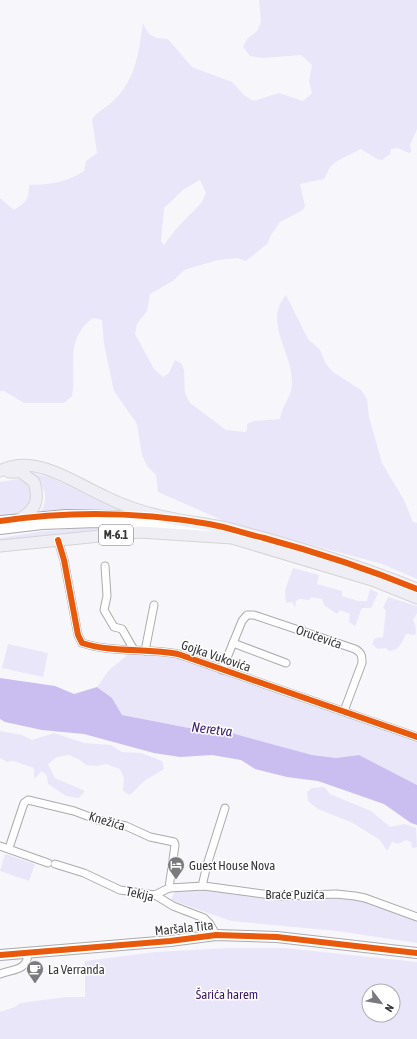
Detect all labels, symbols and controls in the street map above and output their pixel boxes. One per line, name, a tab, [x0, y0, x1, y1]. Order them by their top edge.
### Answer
road number: M-6.1	[99, 525, 133, 545]
street label: Oručevića	[294, 622, 344, 652]
street label: Gojka Vukovića	[179, 637, 253, 675]
water label: Neretva	[191, 719, 234, 739]
street label: Knežića	[87, 808, 127, 834]
hotel icon: Guest House Nova	[166, 855, 186, 880]
place label: Guest House Nova	[189, 858, 275, 873]
street label: Tekija	[125, 884, 155, 904]
street label: Braće Puzića	[265, 887, 325, 902]
street label: Maršala Tita	[154, 917, 214, 939]
cafe icon: La Verranda	[25, 959, 45, 984]
place label: La Verranda	[48, 962, 105, 977]
north arrow	[361, 983, 401, 1023]
park label: Šarića harem	[196, 987, 258, 1002]
text: N	[383, 1002, 396, 1014]

